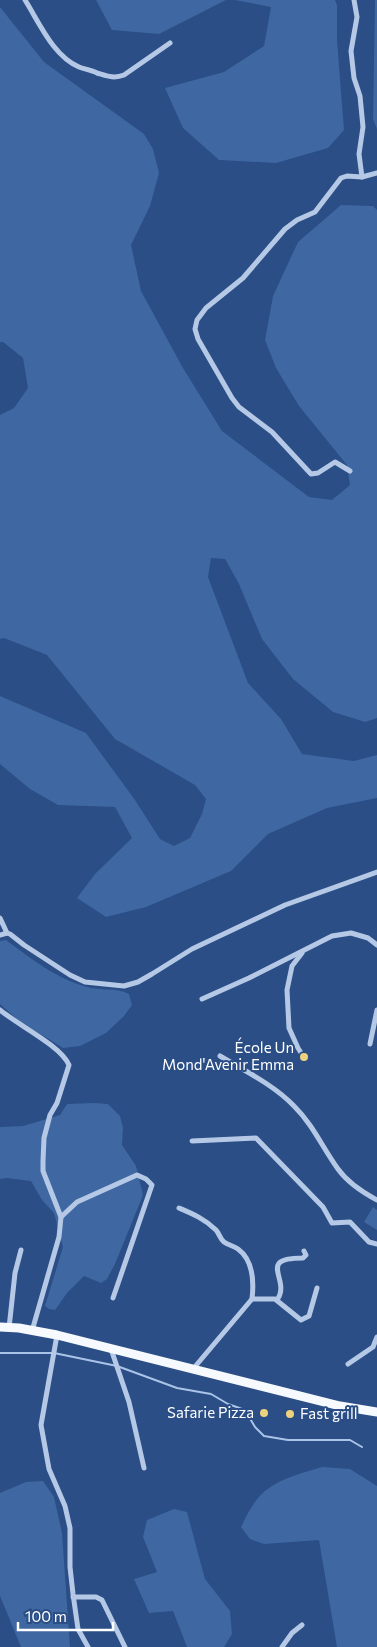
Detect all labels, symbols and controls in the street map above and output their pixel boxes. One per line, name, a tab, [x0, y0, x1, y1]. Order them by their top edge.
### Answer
place label: École Un Mond'Avenir Emma	[162, 1037, 294, 1073]
marker: École Un Mond'Avenir Emma	[298, 1051, 310, 1063]
place label: Safarie Pizza	[167, 1403, 254, 1421]
place label: Fast grill	[300, 1404, 358, 1422]
marker: Safarie Pizza	[258, 1407, 270, 1419]
marker: Fast grill	[284, 1408, 296, 1420]
scale bar	[18, 1600, 112, 1632]
text: 100 m	[25, 1607, 67, 1625]

